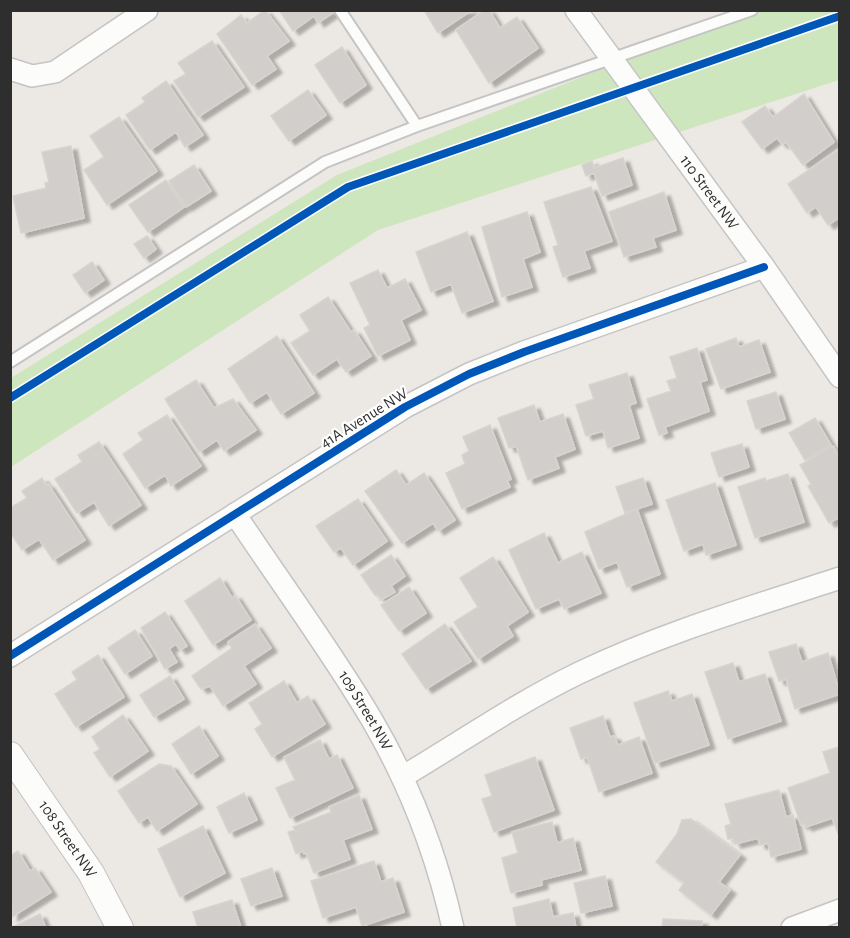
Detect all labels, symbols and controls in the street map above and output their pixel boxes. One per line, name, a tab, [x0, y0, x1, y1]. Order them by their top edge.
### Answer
street label: 110 Street NW	[677, 152, 742, 233]
street label: 41A Avenue NW	[318, 385, 411, 451]
street label: 109 Street NW	[336, 668, 396, 753]
street label: 108 Street NW	[36, 798, 100, 881]

